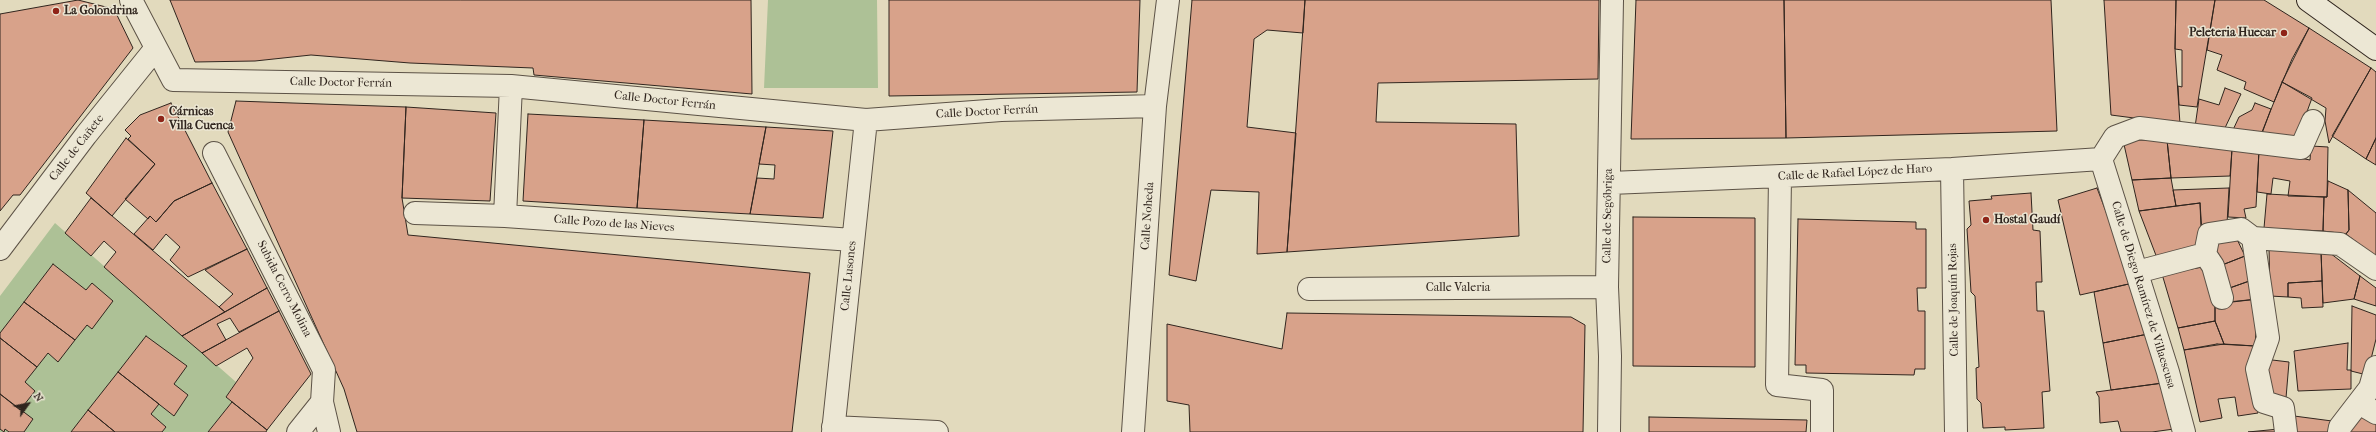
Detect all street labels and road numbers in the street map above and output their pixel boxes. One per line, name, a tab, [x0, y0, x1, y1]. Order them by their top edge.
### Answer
street label: Calle Doctor Ferrán	[290, 75, 392, 91]
street label: Calle Doctor Ferrán	[613, 88, 717, 114]
street label: Calle Doctor Ferrán	[936, 102, 1038, 122]
street label: Calle de Cañete	[47, 112, 107, 184]
street label: Calle de Rafael López de Haro	[1778, 162, 1932, 184]
street label: Calle de Segóbriga	[1600, 168, 1616, 264]
street label: Calle Noheda	[1138, 181, 1158, 251]
street label: Calle de Diego Ramírez de Villaescusa	[2108, 200, 2178, 390]
street label: Calle Pozo de las Nieves	[553, 213, 675, 235]
street label: Subida Cerro Molina	[253, 238, 315, 340]
street label: Calle Lusones	[838, 240, 860, 312]
street label: Calle de Joaquín Rojas	[1946, 243, 1962, 357]
street label: Calle Valeria	[1426, 281, 1490, 295]

